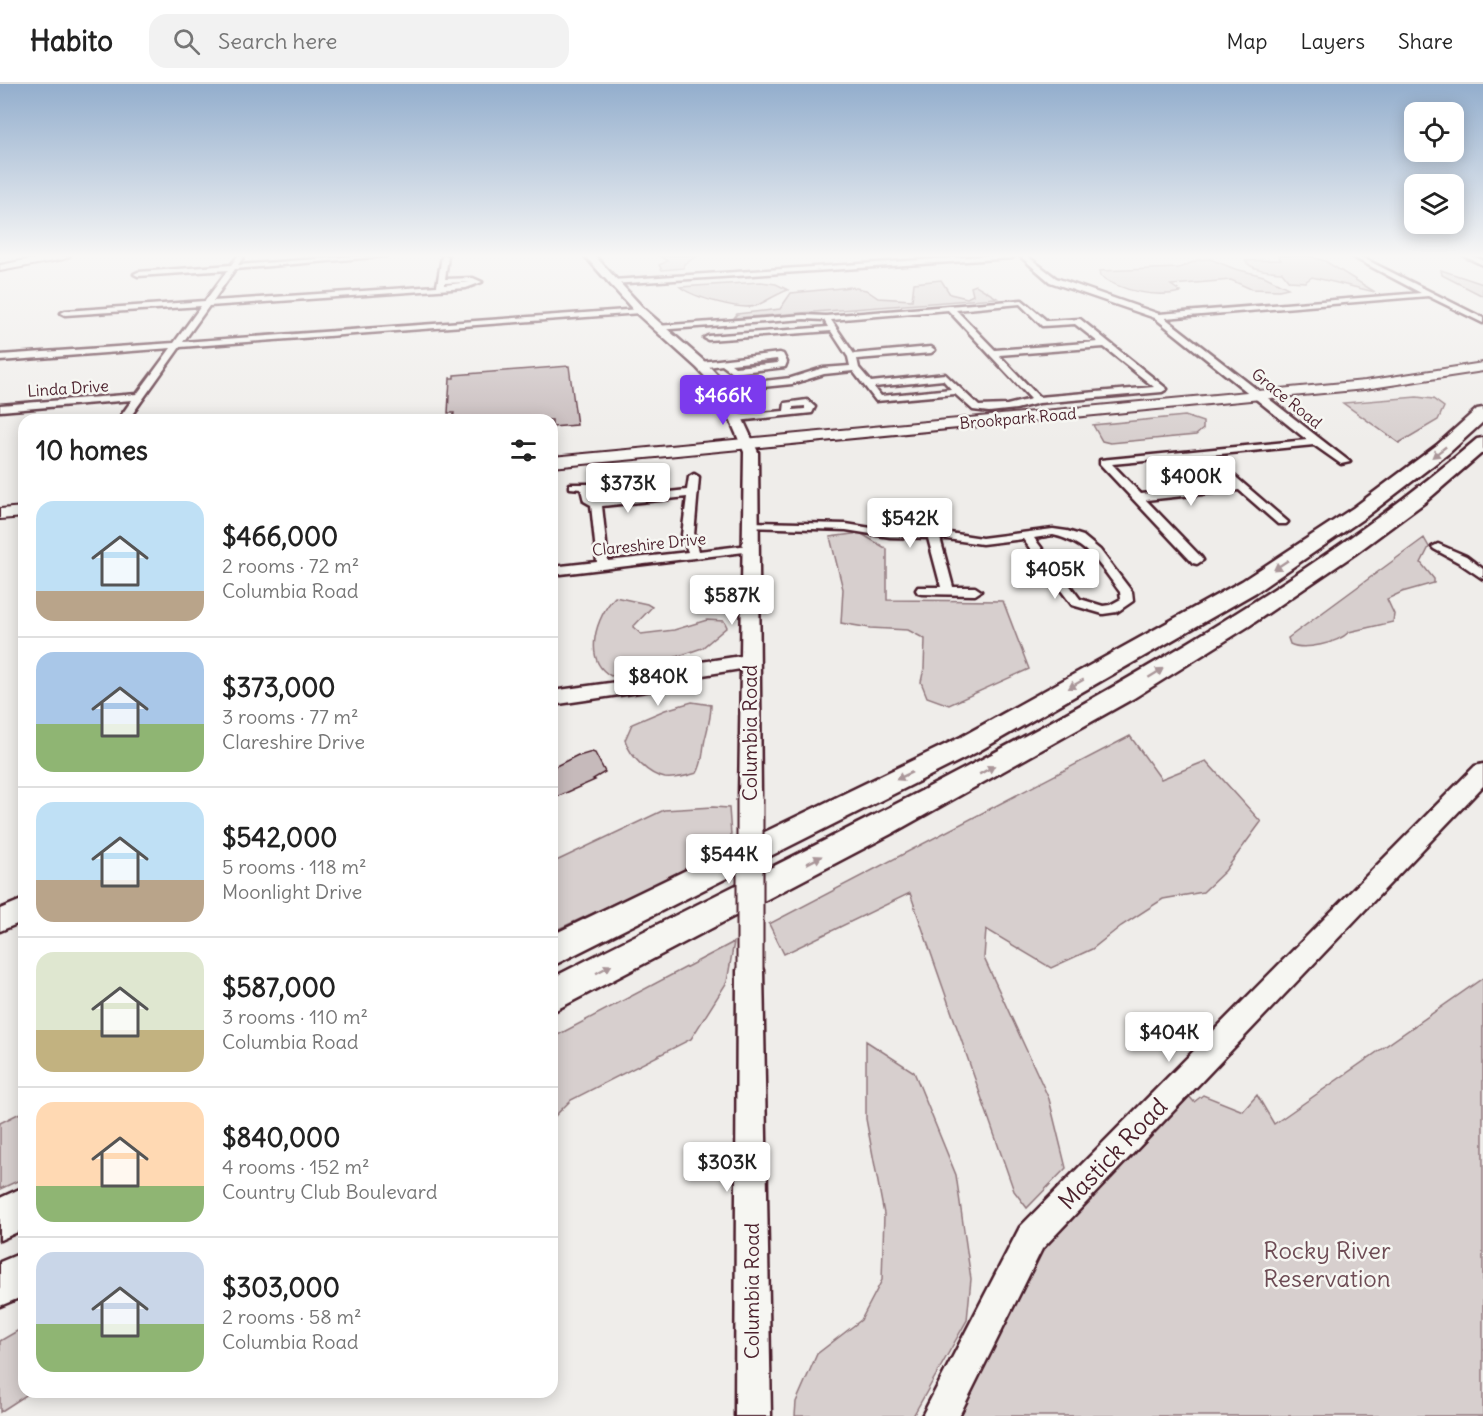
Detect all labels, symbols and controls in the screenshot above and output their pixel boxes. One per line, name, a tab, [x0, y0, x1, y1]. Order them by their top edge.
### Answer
search box	[149, 14, 569, 68]
text: Habito	[30, 23, 113, 59]
icon: search	[170, 25, 203, 58]
text: Search here	[218, 27, 337, 55]
text: Map	[1227, 28, 1267, 55]
text: Layers	[1300, 28, 1365, 55]
text: Share	[1398, 28, 1453, 55]
map controls	[1404, 102, 1464, 234]
button: locate	[1404, 102, 1464, 162]
button: layers	[1404, 174, 1464, 234]
street label: Grace Road	[1248, 364, 1326, 432]
street label: Linda Drive	[27, 375, 109, 401]
pin: $466K	[681, 375, 765, 426]
text: $466K	[694, 382, 752, 407]
street label: Brookpark Road	[959, 403, 1077, 433]
text: 10 homes	[36, 434, 148, 467]
icon: filters	[507, 434, 540, 467]
one-way arrow	[1431, 445, 1447, 458]
pin: $400K	[1149, 456, 1233, 507]
pin: $373K	[586, 463, 670, 514]
text: $400K	[1160, 463, 1222, 488]
text: $373K	[600, 470, 656, 495]
pin: $542K	[868, 498, 952, 549]
text: $542K	[881, 505, 939, 530]
text: $466,000	[222, 520, 338, 553]
icon: home	[84, 525, 156, 597]
street label: Clareshire Drive	[591, 528, 707, 560]
pin: $405K	[1013, 549, 1097, 600]
text: 2 rooms · 72 m²	[222, 553, 359, 578]
text: $405K	[1025, 556, 1085, 581]
one-way arrow	[1272, 560, 1289, 571]
pin: $587K	[690, 575, 774, 626]
text: Columbia Road	[222, 578, 359, 603]
text: $587K	[704, 582, 760, 607]
pin: $840K	[616, 656, 700, 707]
text: $840K	[628, 663, 688, 688]
street label: Columbia Road	[737, 665, 762, 801]
one-way arrow	[1148, 668, 1164, 679]
text: $373,000	[222, 671, 335, 704]
icon: home	[84, 676, 156, 748]
one-way arrow	[1067, 679, 1084, 689]
text: 3 rooms · 77 m²	[222, 704, 359, 729]
text: Clareshire Drive	[222, 729, 365, 754]
one-way arrow	[979, 765, 996, 775]
one-way arrow	[895, 771, 912, 781]
text: $542,000	[222, 821, 337, 854]
icon: home	[84, 826, 156, 898]
pin: $544K	[687, 834, 771, 885]
text: $544K	[700, 841, 758, 866]
text: 5 rooms · 118 m²	[222, 854, 367, 879]
one-way arrow	[806, 856, 823, 865]
text: Moonlight Drive	[222, 879, 362, 904]
one-way arrow	[595, 964, 612, 974]
text: $587,000	[222, 971, 336, 1004]
icon: home	[84, 976, 156, 1048]
text: 3 rooms · 110 m²	[222, 1004, 368, 1029]
pin: $404K	[1127, 1012, 1211, 1063]
text: $404K	[1139, 1019, 1199, 1044]
text: Columbia Road	[222, 1029, 359, 1054]
street label: Mastick Road	[1052, 1091, 1173, 1215]
text: $840,000	[222, 1121, 340, 1154]
icon: home	[84, 1126, 156, 1198]
pin: $303K	[685, 1142, 769, 1193]
text: $303K	[697, 1149, 757, 1174]
text: 4 rooms · 152 m²	[222, 1154, 370, 1179]
text: Country Club Boulevard	[222, 1179, 437, 1204]
street label: Columbia Road	[739, 1223, 764, 1359]
park label: Rocky River Reservation	[1263, 1235, 1391, 1293]
text: $303,000	[222, 1271, 340, 1304]
icon: home	[84, 1276, 156, 1348]
text: 2 rooms · 58 m²	[222, 1304, 362, 1329]
text: Columbia Road	[222, 1329, 359, 1354]

